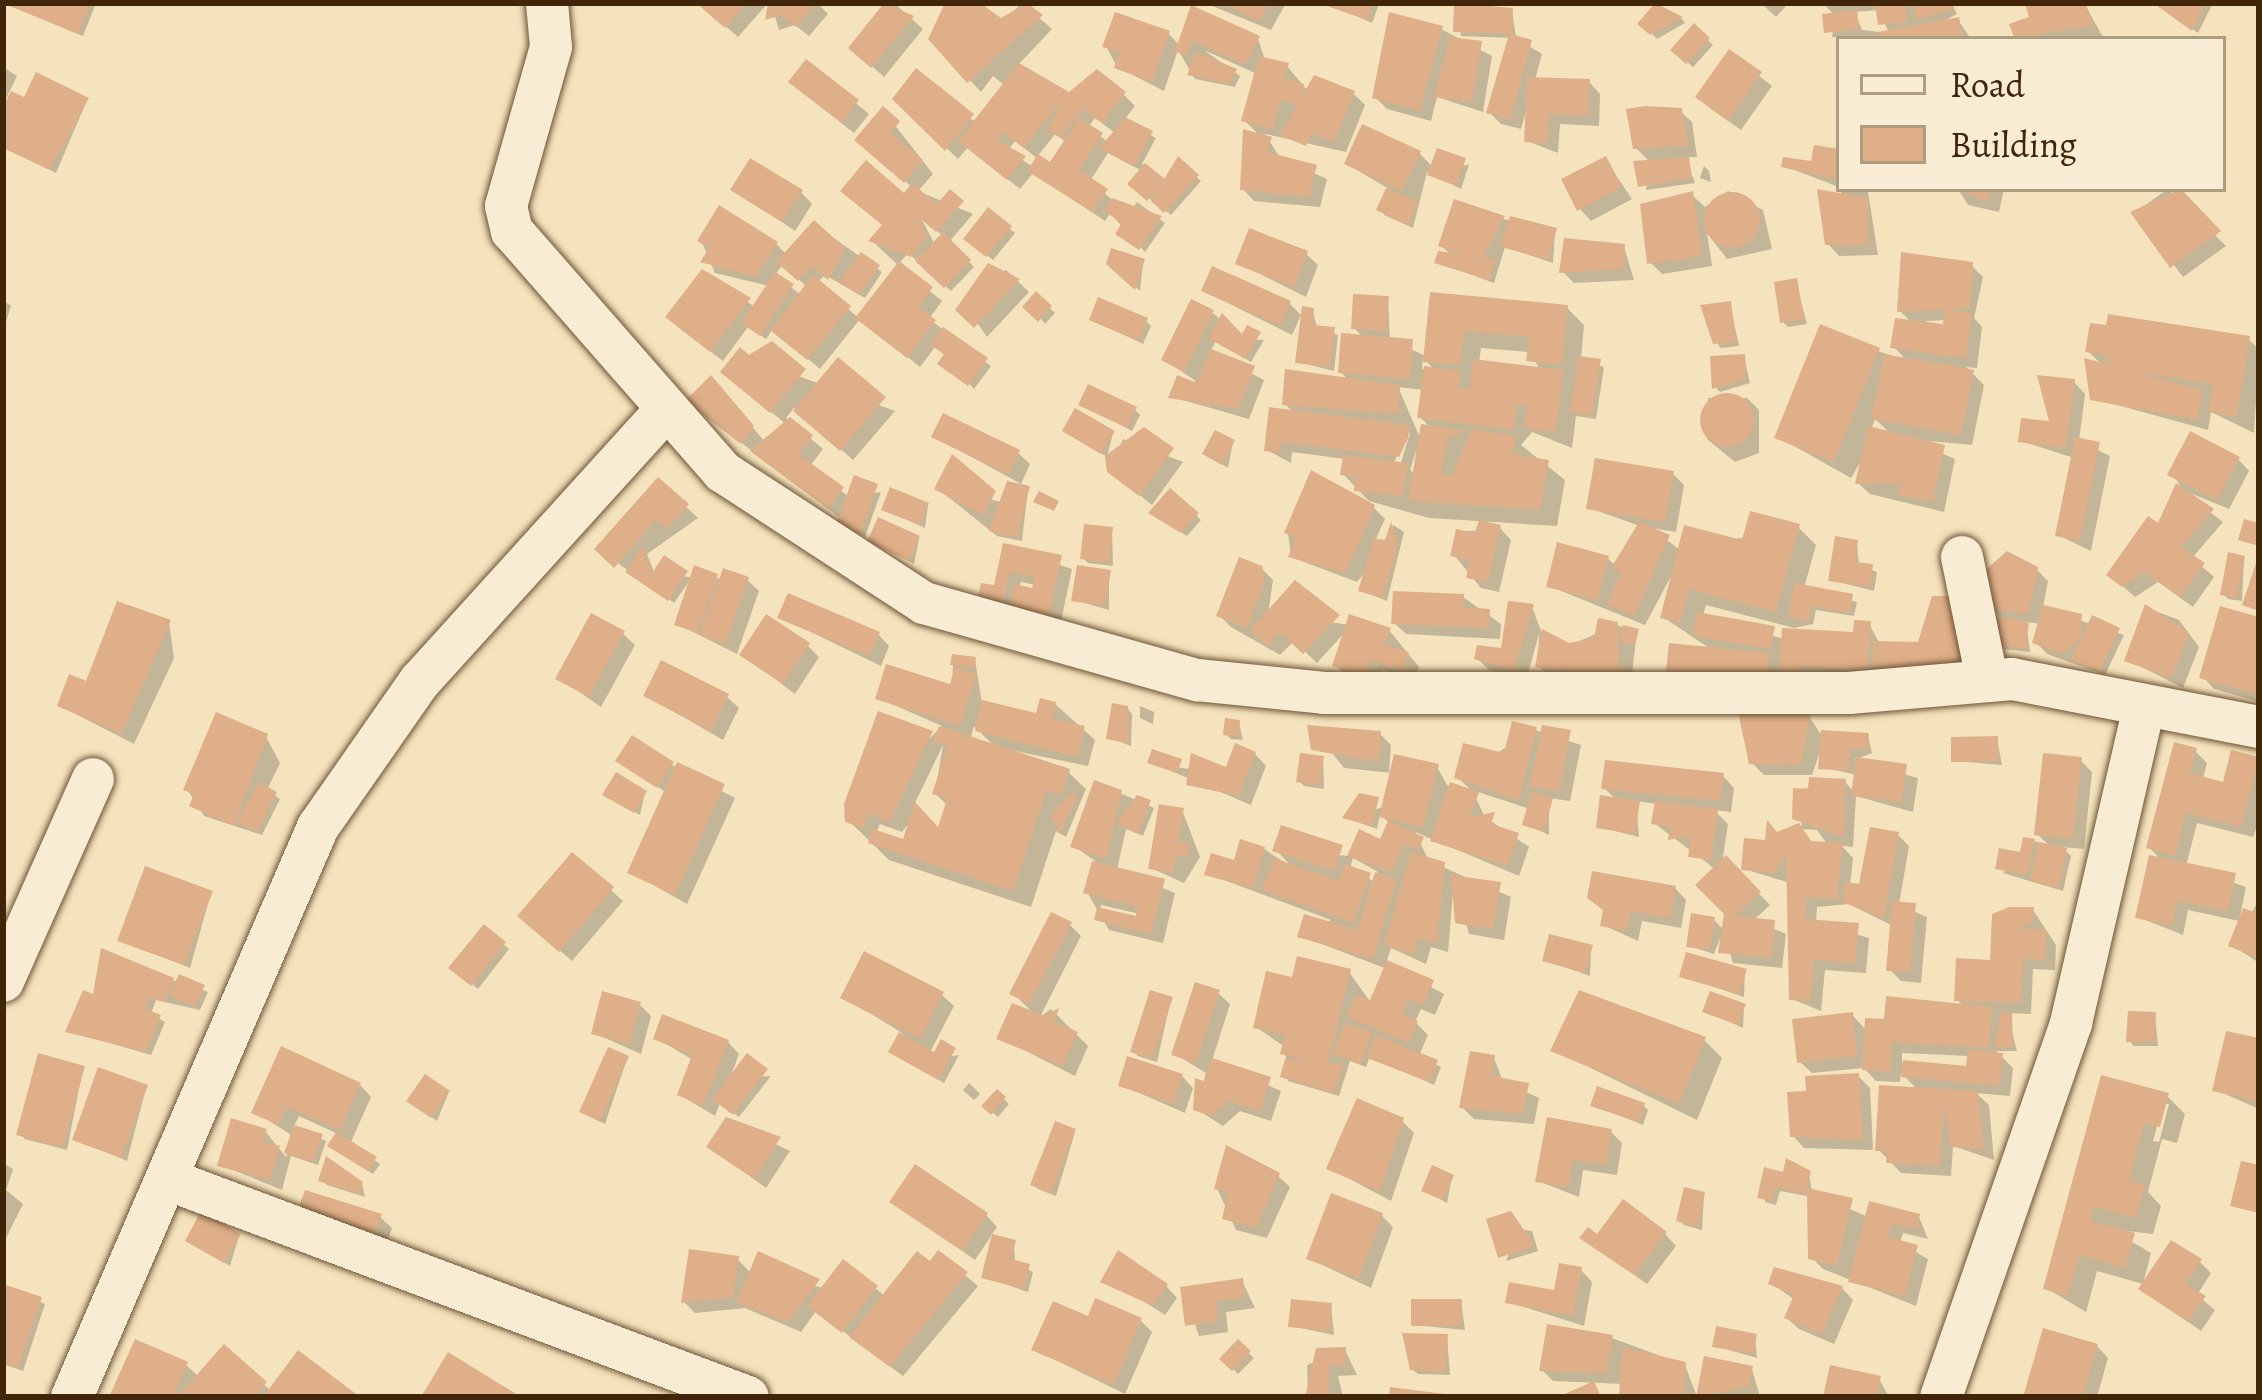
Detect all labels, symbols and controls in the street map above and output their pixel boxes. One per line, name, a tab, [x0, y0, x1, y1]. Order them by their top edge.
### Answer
legend	[1836, 36, 2226, 192]
text: Road	[1950, 60, 2025, 109]
text: Building	[1950, 120, 2077, 169]

